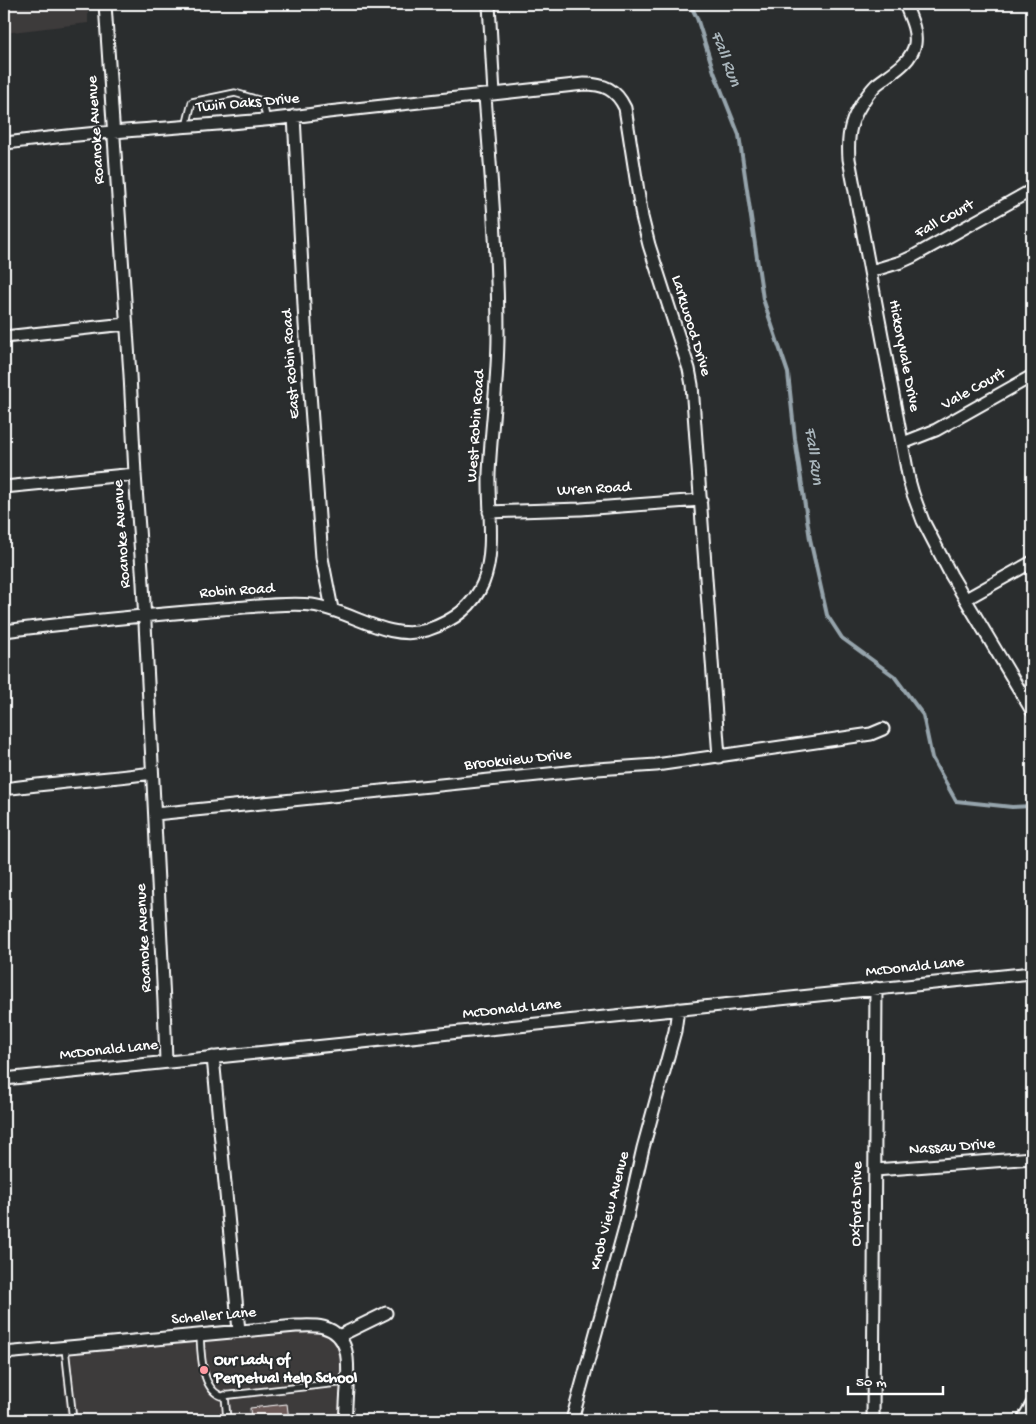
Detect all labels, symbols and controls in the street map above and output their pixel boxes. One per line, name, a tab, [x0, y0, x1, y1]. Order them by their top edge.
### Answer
water label: Fall Run	[705, 28, 745, 90]
street label: Roanoke Avenue	[84, 74, 110, 185]
street label: Twin Oaks Drive	[195, 90, 301, 118]
street label: Fall Court	[911, 195, 979, 244]
street label: Larkwood Drive	[666, 273, 715, 379]
street label: Hickoryvale Drive	[883, 299, 923, 414]
street label: East Robin Road	[279, 307, 305, 420]
street label: Vale Court	[938, 364, 1011, 416]
street label: West Robin Road	[464, 367, 491, 483]
water label: Fall Run	[799, 426, 827, 487]
street label: Roanoke Avenue	[110, 478, 136, 589]
street label: Wren Road	[557, 478, 633, 501]
street label: Robin Road	[199, 580, 277, 604]
street label: Brookview Drive	[463, 746, 573, 776]
street label: Roanoke Avenue	[133, 882, 157, 993]
street label: McDonald Lane	[865, 953, 966, 983]
street label: McDonald Lane	[462, 995, 563, 1025]
street label: McDonald Lane	[59, 1036, 160, 1066]
street label: Nassau Drive	[908, 1135, 996, 1160]
street label: Knob View Avenue	[587, 1149, 635, 1272]
street label: Oxford Drive	[848, 1161, 868, 1247]
street label: Scheller Lane	[171, 1304, 258, 1330]
place label: Our Lady of Perpetual Help School	[213, 1351, 358, 1389]
marker: Our Lady of Perpetual Help School	[198, 1364, 210, 1376]
scale bar	[848, 1364, 944, 1396]
text: 50 m	[856, 1374, 887, 1392]

